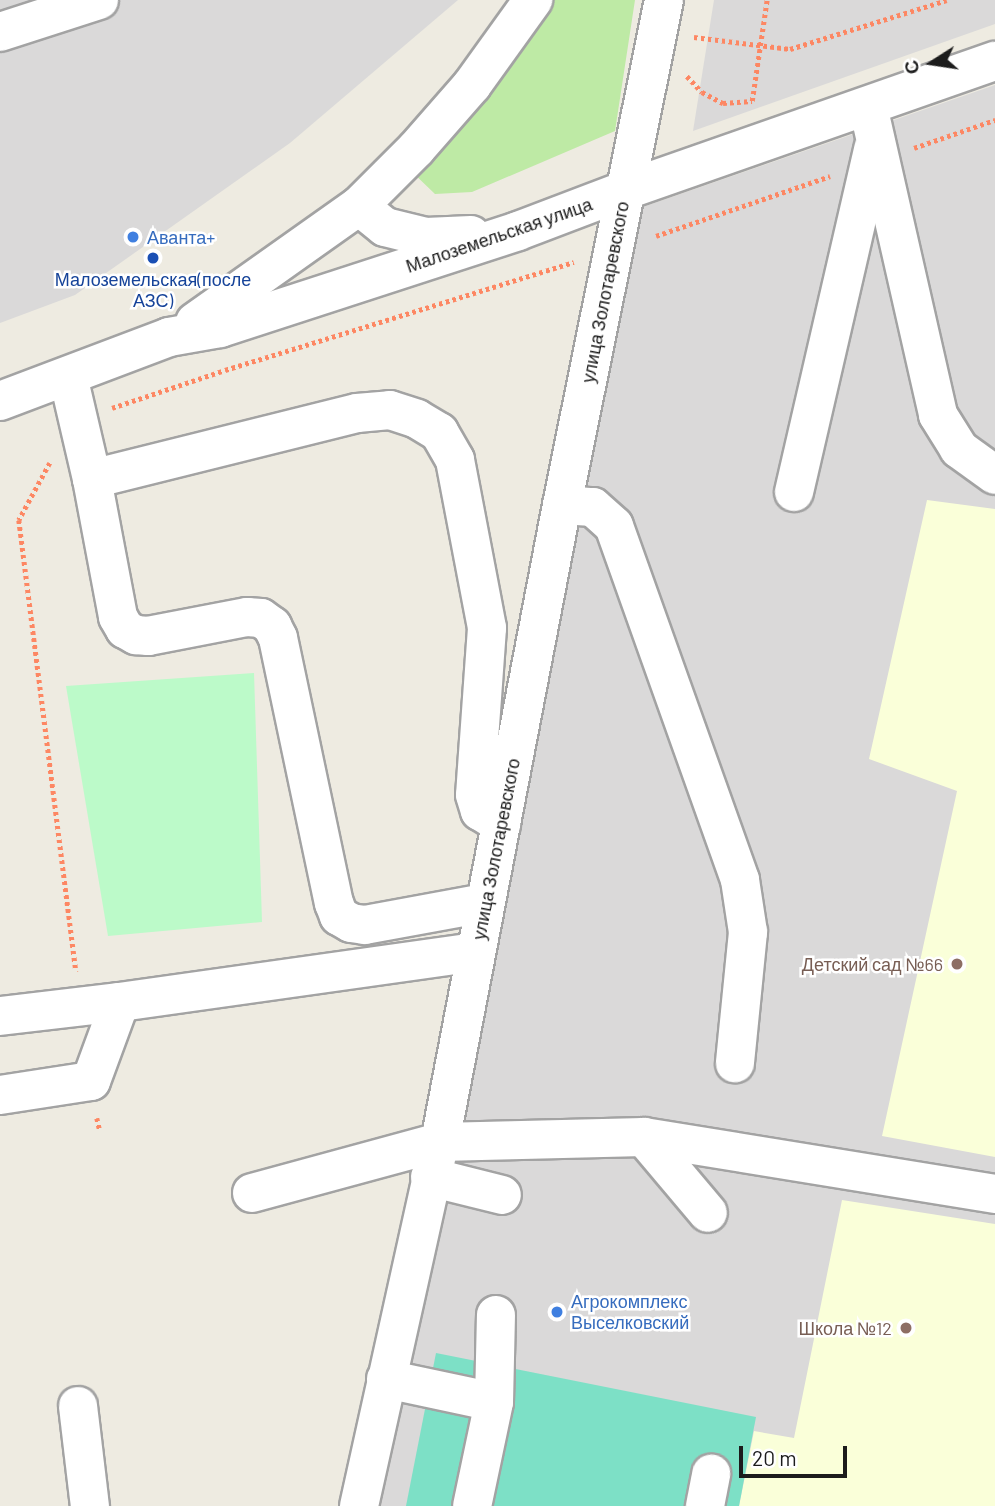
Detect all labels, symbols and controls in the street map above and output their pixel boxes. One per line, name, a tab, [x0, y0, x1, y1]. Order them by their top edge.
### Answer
north arrow	[897, 28, 967, 98]
text: С	[898, 58, 924, 77]
street label: Малоземельская улица	[403, 193, 595, 277]
street label: улица Золотаревского	[577, 199, 633, 385]
place label: Аванта+	[147, 226, 215, 248]
marker: Аванта+	[125, 229, 141, 245]
marker: Малоземельская(после АЗС)	[145, 250, 161, 266]
place label: Малоземельская(после АЗС)	[55, 269, 251, 312]
street label: улица Золотаревского	[468, 756, 524, 942]
place label: Детский сад №66	[802, 953, 943, 975]
marker: Детский сад №66	[949, 956, 965, 972]
place label: Агрокомплекс Выселковский	[571, 1291, 689, 1334]
marker: Агрокомплекс Выселковский	[549, 1304, 565, 1320]
place label: Школа №12	[798, 1317, 892, 1339]
marker: Школа №12	[898, 1320, 914, 1336]
scale bar	[743, 1432, 852, 1476]
text: 20 m	[752, 1445, 797, 1470]

